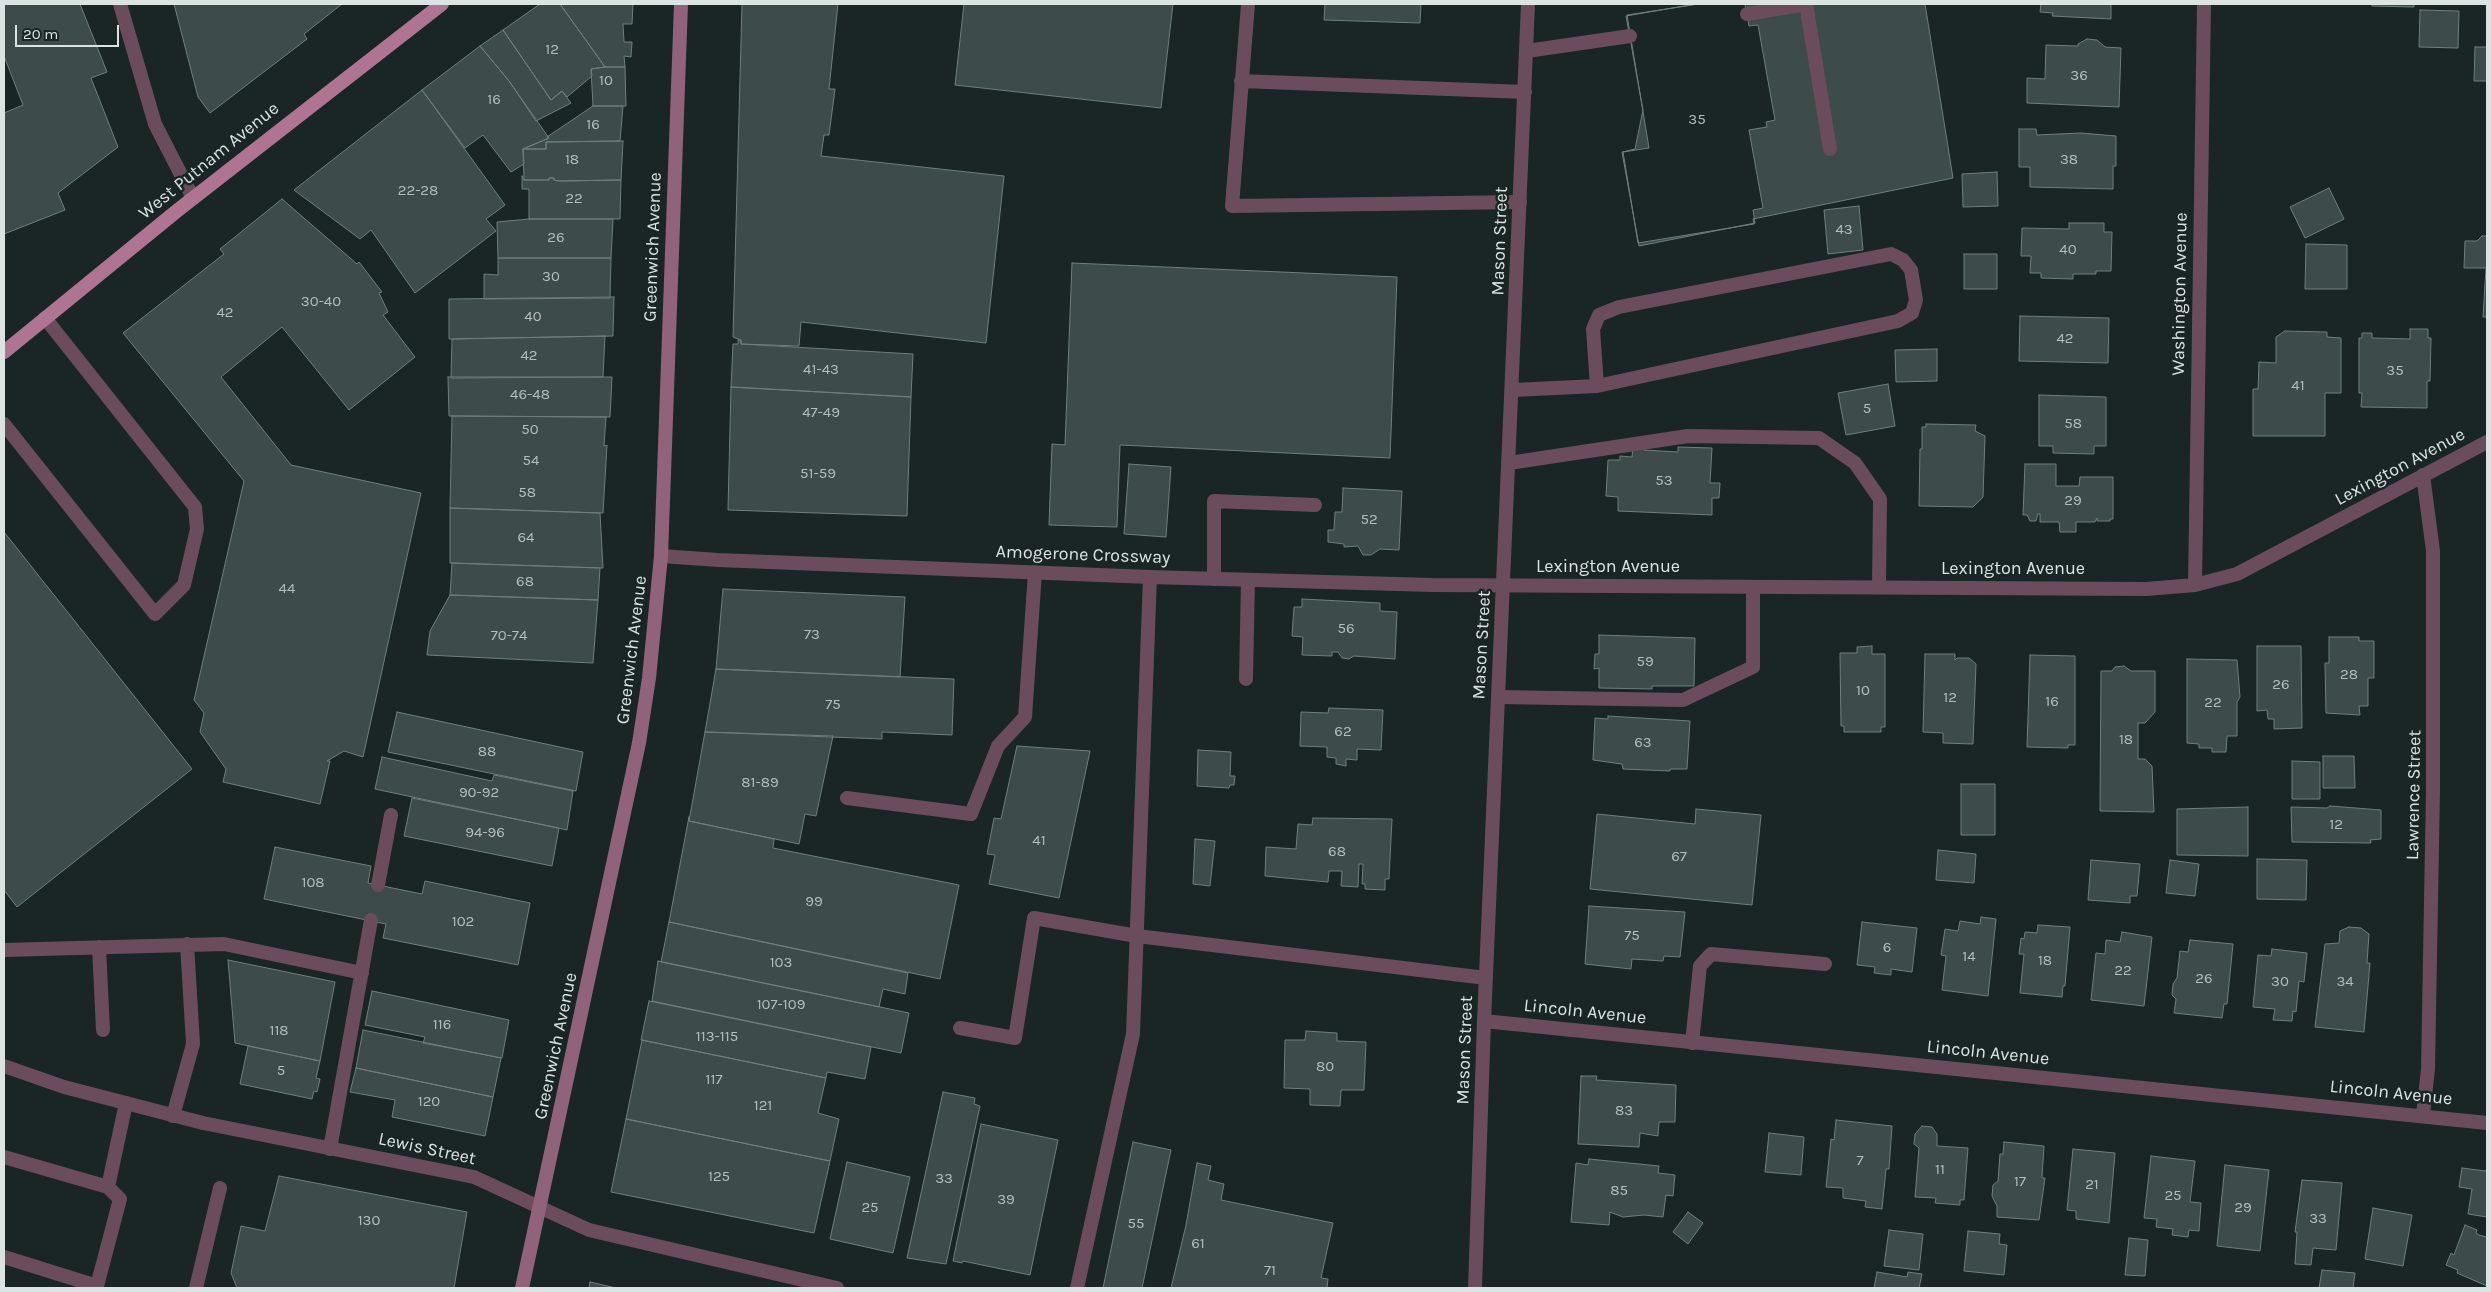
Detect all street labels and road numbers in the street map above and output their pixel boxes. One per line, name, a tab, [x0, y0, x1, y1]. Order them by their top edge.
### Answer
street label: West Putnam Avenue	[135, 98, 283, 224]
street label: Greenwich Avenue	[640, 172, 666, 322]
street label: Mason Street	[1487, 186, 1513, 296]
street label: Washington Avenue	[2168, 212, 2192, 376]
street label: Lexington Avenue	[2331, 424, 2469, 510]
street label: Amogerone Crossway	[995, 541, 1171, 569]
street label: Lexington Avenue	[1536, 556, 1680, 578]
street label: Lexington Avenue	[1941, 558, 2085, 580]
street label: Greenwich Avenue	[612, 574, 652, 726]
street label: Mason Street	[1468, 590, 1496, 700]
street label: Lawrence Street	[2402, 730, 2426, 860]
street label: Greenwich Avenue	[530, 971, 582, 1121]
street label: Mason Street	[1452, 995, 1478, 1105]
street label: Lincoln Avenue	[1523, 995, 1647, 1029]
street label: Lincoln Avenue	[1926, 1036, 2050, 1070]
street label: Lincoln Avenue	[2329, 1076, 2453, 1110]
street label: Lewis Street	[376, 1128, 478, 1170]

